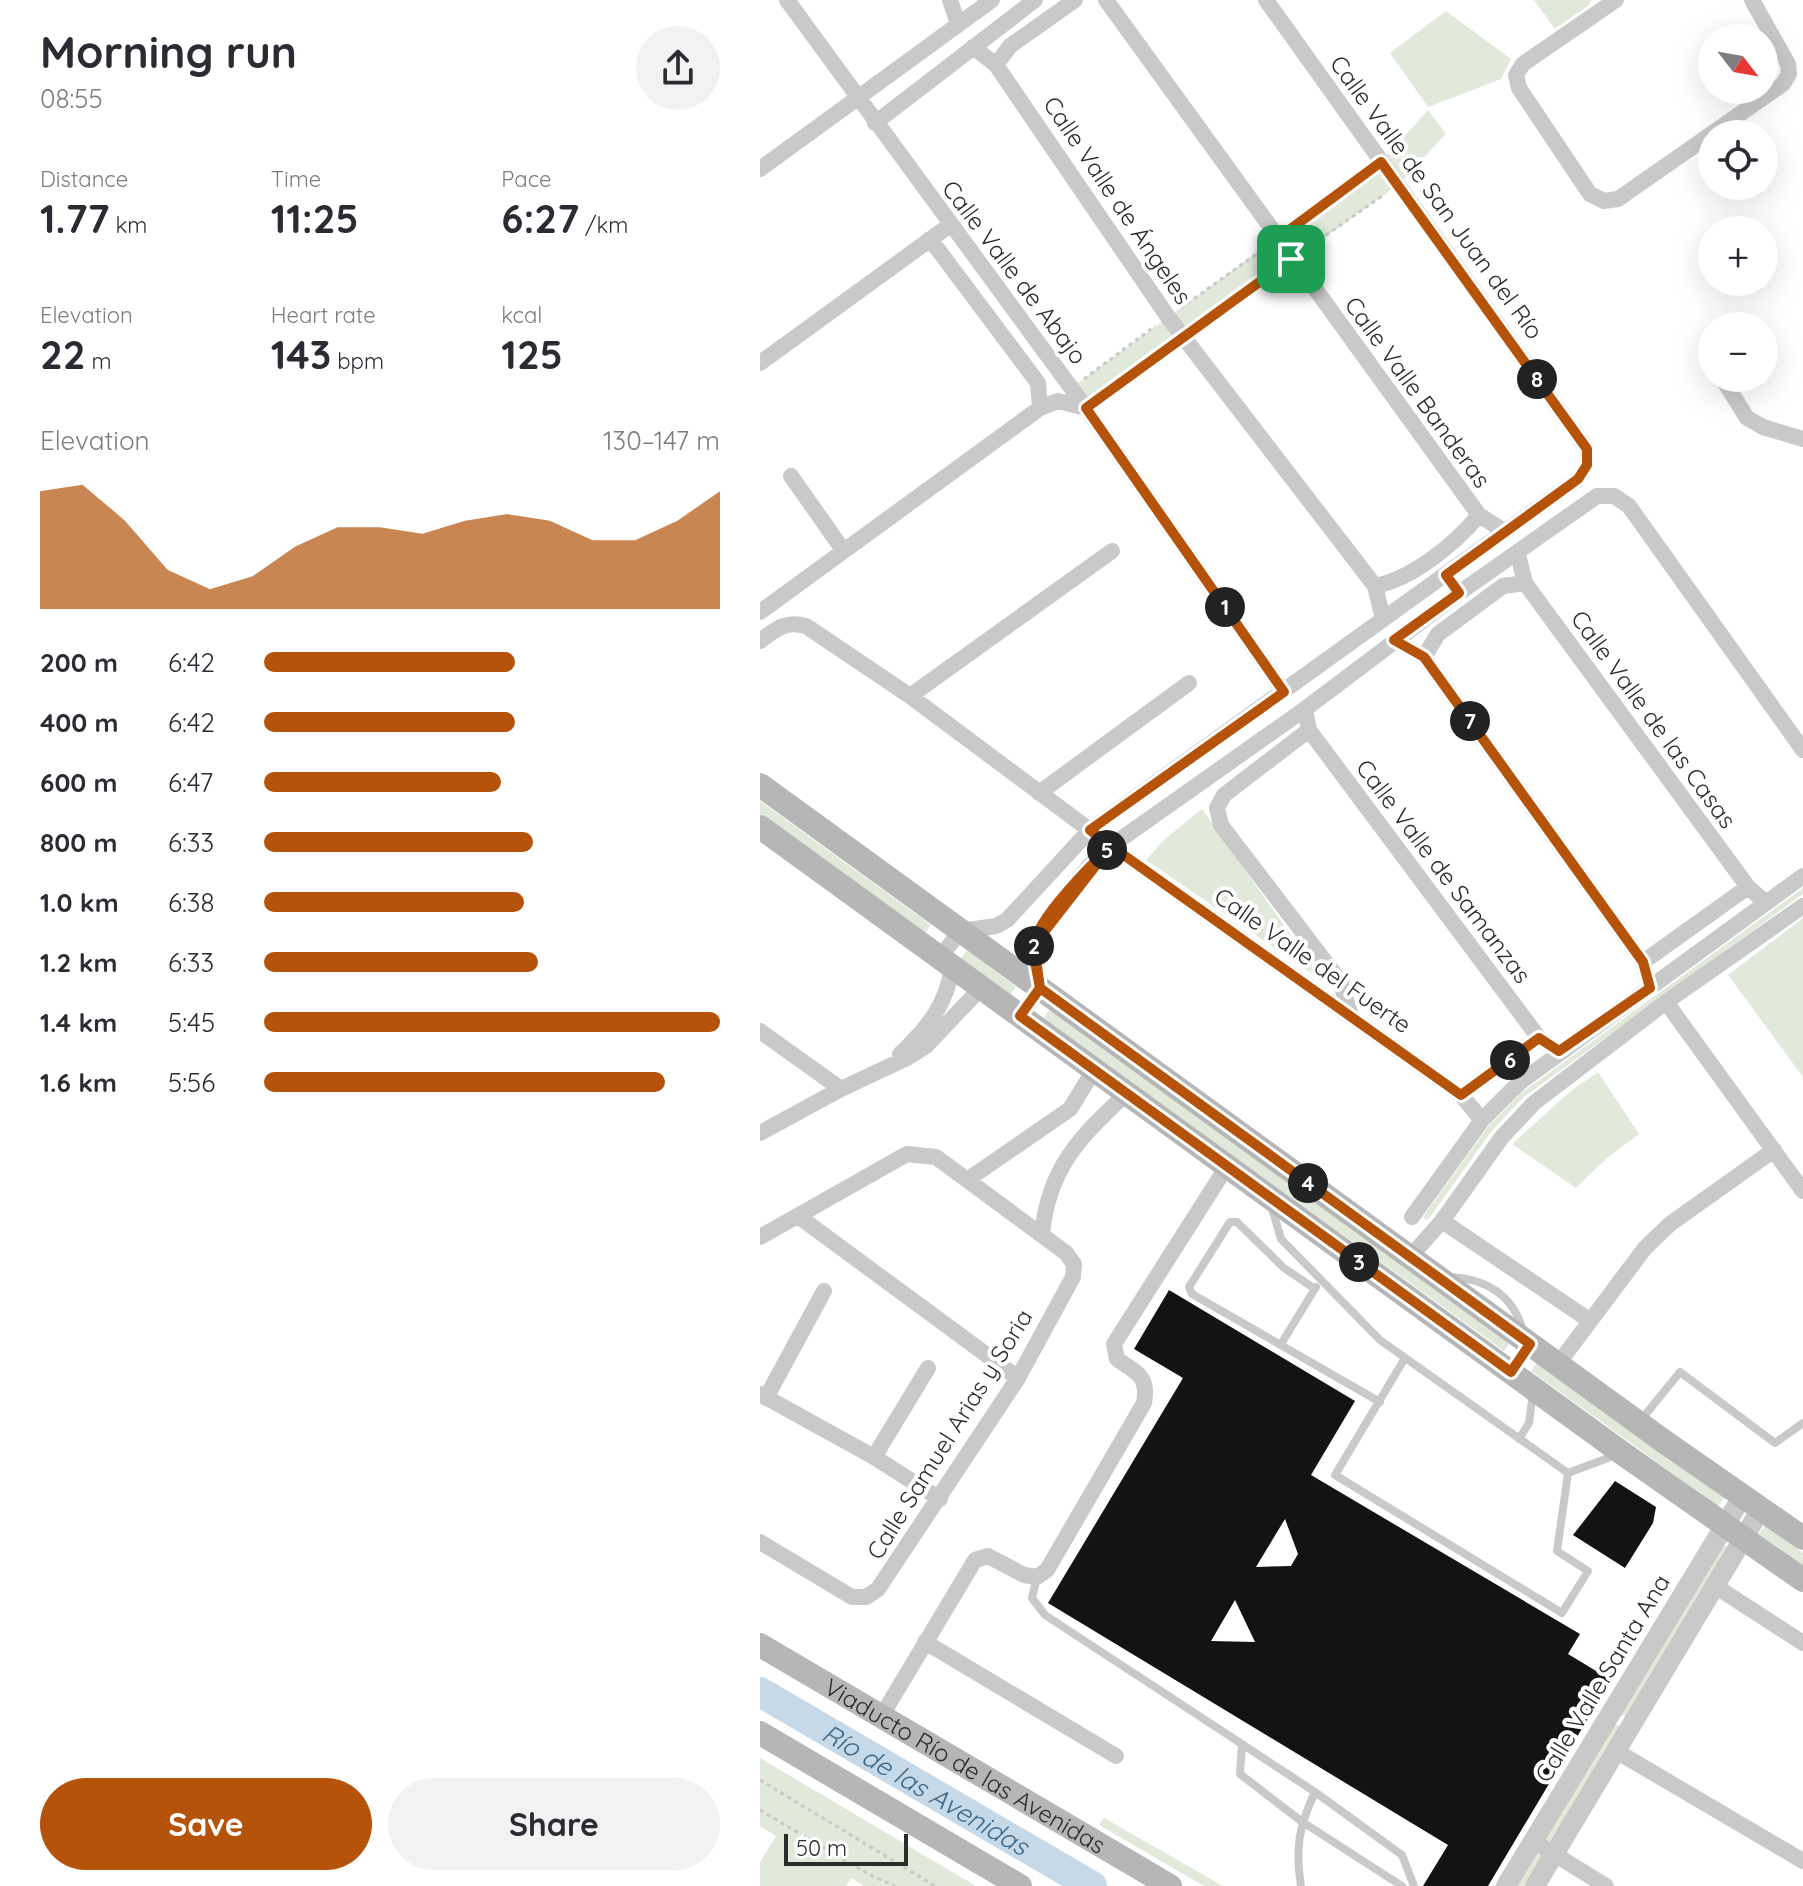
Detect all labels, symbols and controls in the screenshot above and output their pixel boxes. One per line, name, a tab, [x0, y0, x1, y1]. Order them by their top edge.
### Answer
text: Morning run	[40, 24, 297, 79]
north arrow	[1698, 24, 1778, 104]
map controls	[1698, 24, 1778, 392]
button: share	[636, 26, 720, 110]
street label: Calle Valle de San Juan del Río	[1324, 49, 1550, 345]
text: 08:55	[40, 82, 103, 115]
street label: Calle Valle de Ángeles	[1037, 90, 1199, 310]
button: locate	[1698, 120, 1778, 200]
text: Distance	[40, 165, 128, 193]
text: Time	[271, 165, 321, 193]
text: Pace	[501, 165, 552, 193]
street label: Calle Valle de Abajo	[936, 174, 1094, 370]
text: 1.77	[40, 193, 109, 243]
text: 11:25	[271, 193, 359, 243]
text: 6:27	[501, 193, 579, 243]
text: km	[109, 211, 147, 239]
text: /km	[579, 211, 628, 239]
button: +	[1698, 216, 1778, 296]
pin	[1257, 225, 1325, 293]
icon: arrive	[1269, 237, 1313, 281]
street label: Calle Valle Banderas	[1339, 290, 1497, 494]
text: Elevation	[40, 301, 133, 329]
text: Heart rate	[271, 301, 376, 329]
text: kcal	[501, 301, 542, 329]
button: −	[1698, 312, 1778, 392]
text: 22	[40, 329, 86, 379]
text: 143	[271, 329, 331, 379]
text: 125	[501, 329, 563, 379]
text: m	[86, 347, 112, 375]
text: bpm	[331, 347, 384, 375]
pin: 8	[1517, 359, 1557, 399]
text: 8	[1531, 365, 1543, 393]
text: Elevation	[40, 424, 150, 457]
text: 130–147 m	[603, 424, 720, 457]
pin: 1	[1205, 587, 1245, 627]
text: 1	[1221, 593, 1229, 621]
street label: Calle Valle de las Casas	[1565, 604, 1743, 834]
text: 200 m	[40, 646, 118, 679]
text: 6:42	[168, 646, 215, 679]
pin: 7	[1450, 701, 1490, 741]
text: 400 m	[40, 706, 118, 739]
text: 6:42	[168, 706, 215, 739]
text: 7	[1464, 707, 1476, 735]
street label: Calle Valle de Samanzas	[1350, 753, 1538, 989]
text: 600 m	[40, 766, 118, 799]
text: 6:47	[168, 766, 213, 799]
text: 800 m	[40, 826, 117, 859]
text: 6:33	[168, 826, 214, 859]
pin: 5	[1087, 830, 1127, 870]
text: 5	[1101, 836, 1113, 864]
street label: Calle Valle del Fuerte	[1209, 881, 1417, 1039]
text: 1.0 km	[40, 886, 119, 919]
text: 6:38	[168, 886, 215, 919]
pin: 2	[1014, 926, 1054, 966]
text: 2	[1028, 932, 1040, 960]
text: 1.2 km	[40, 946, 117, 979]
text: 6:33	[168, 946, 214, 979]
text: 1.4 km	[40, 1006, 117, 1039]
text: 5:45	[168, 1006, 215, 1039]
pin: 6	[1490, 1040, 1530, 1080]
text: 6	[1504, 1046, 1516, 1074]
text: 1.6 km	[40, 1066, 117, 1099]
text: 5:56	[168, 1066, 215, 1099]
pin: 4	[1288, 1163, 1328, 1203]
text: 4	[1302, 1169, 1314, 1197]
pin: 3	[1339, 1242, 1379, 1282]
text: 3	[1353, 1248, 1365, 1276]
street label: Calle Samuel Arias y Soria	[860, 1303, 1038, 1565]
street label: Calle Valle Santa Ana	[1528, 1569, 1676, 1787]
street label: Viaducto Río de las Avenidas	[819, 1673, 1111, 1859]
water label: Río de las Avenidas	[817, 1717, 1035, 1861]
button: Save	[40, 1778, 372, 1870]
button: Share	[388, 1778, 720, 1870]
scale bar	[784, 1830, 908, 1866]
text: 50 m	[796, 1834, 847, 1862]

